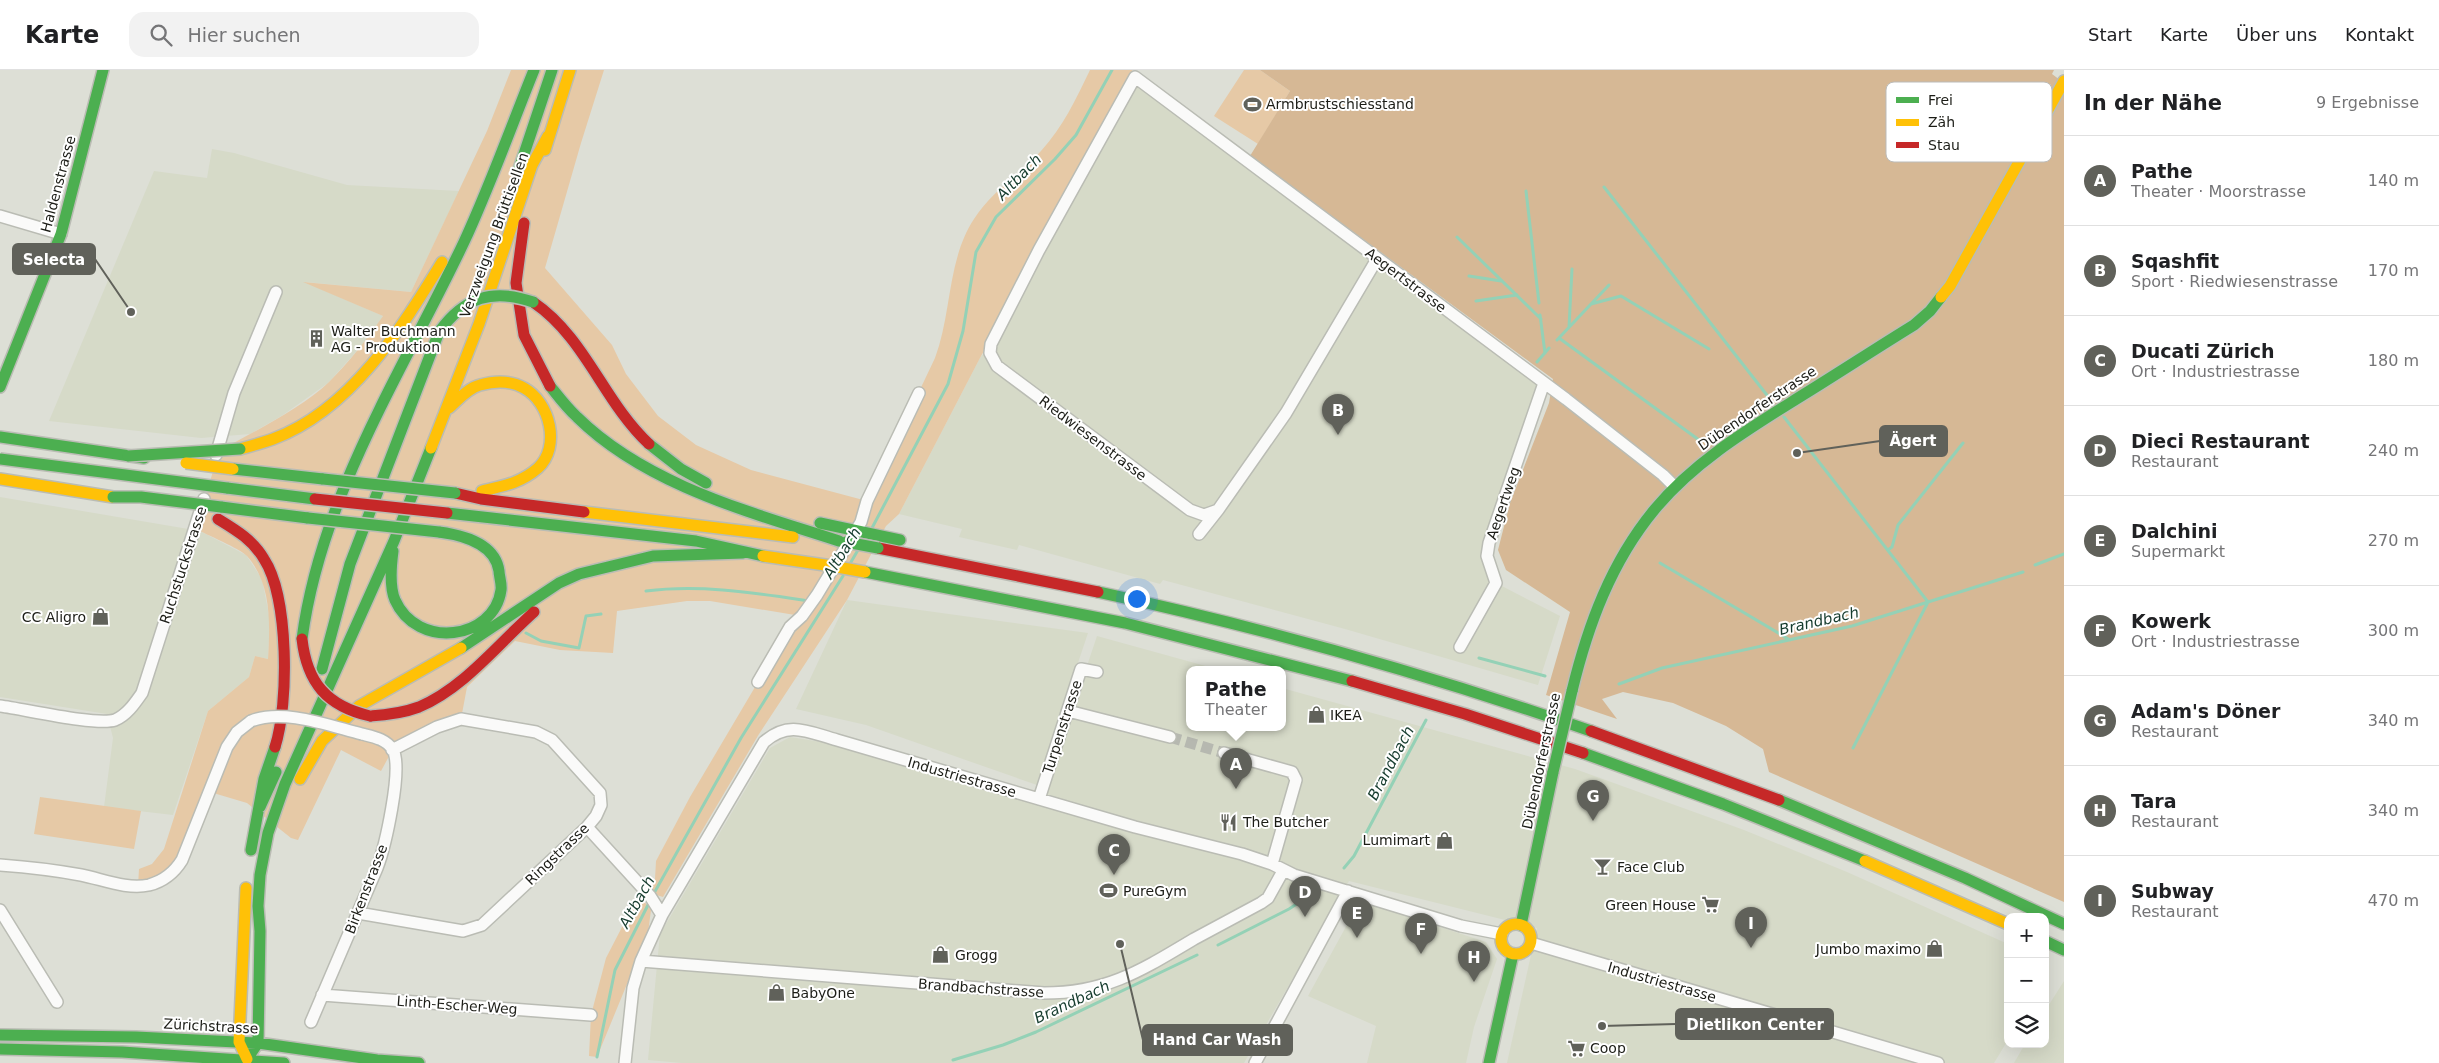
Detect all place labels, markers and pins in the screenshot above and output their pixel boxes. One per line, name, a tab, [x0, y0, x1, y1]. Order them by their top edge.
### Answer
sports icon: Armbrustschiesstand	[1242, 94, 1262, 114]
place label: Armbrustschiesstand	[1266, 96, 1414, 112]
callout: Selecta	[13, 244, 95, 274]
place label: Walter Buchmann AG - Produktion	[331, 323, 456, 355]
building icon: Walter Buchmann AG - Produktion	[307, 329, 327, 349]
pin: B	[1322, 394, 1354, 435]
callout: Ägert	[1880, 426, 1947, 456]
shop icon: CC Aligro	[90, 607, 110, 627]
place label: CC Aligro	[22, 609, 86, 625]
shop icon: IKEA	[1306, 705, 1326, 725]
place label: IKEA	[1330, 707, 1362, 723]
pin: A	[1220, 748, 1252, 789]
pin: G	[1577, 780, 1609, 821]
restaurant icon: The Butcher	[1219, 812, 1239, 832]
place label: The Butcher	[1242, 814, 1329, 830]
shop icon: Lumimart	[1434, 830, 1454, 850]
place label: Lumimart	[1363, 832, 1431, 848]
pin: C	[1098, 834, 1130, 875]
bar icon: Face Club	[1593, 857, 1613, 877]
place label: Face Club	[1617, 859, 1685, 875]
pin: D	[1289, 876, 1321, 917]
sports icon: PureGym	[1099, 881, 1119, 901]
place label: PureGym	[1123, 883, 1187, 899]
supermarket icon: Green House	[1700, 895, 1720, 915]
pin: E	[1341, 897, 1373, 938]
place label: Green House	[1605, 897, 1696, 913]
pin: I	[1735, 907, 1767, 948]
pin: F	[1405, 913, 1437, 954]
shop icon: Jumbo maximo	[1925, 939, 1945, 959]
pin: H	[1458, 941, 1490, 982]
place label: Jumbo maximo	[1815, 941, 1921, 957]
shop icon: Grogg	[931, 945, 951, 965]
place label: Grogg	[955, 947, 998, 963]
shop icon: BabyOne	[767, 983, 787, 1003]
place label: BabyOne	[791, 985, 855, 1001]
callout: Dietlikon Center	[1676, 1009, 1833, 1039]
callout: Hand Car Wash	[1143, 1025, 1292, 1055]
supermarket icon: Coop	[1566, 1038, 1586, 1058]
place label: Coop	[1590, 1040, 1626, 1056]

